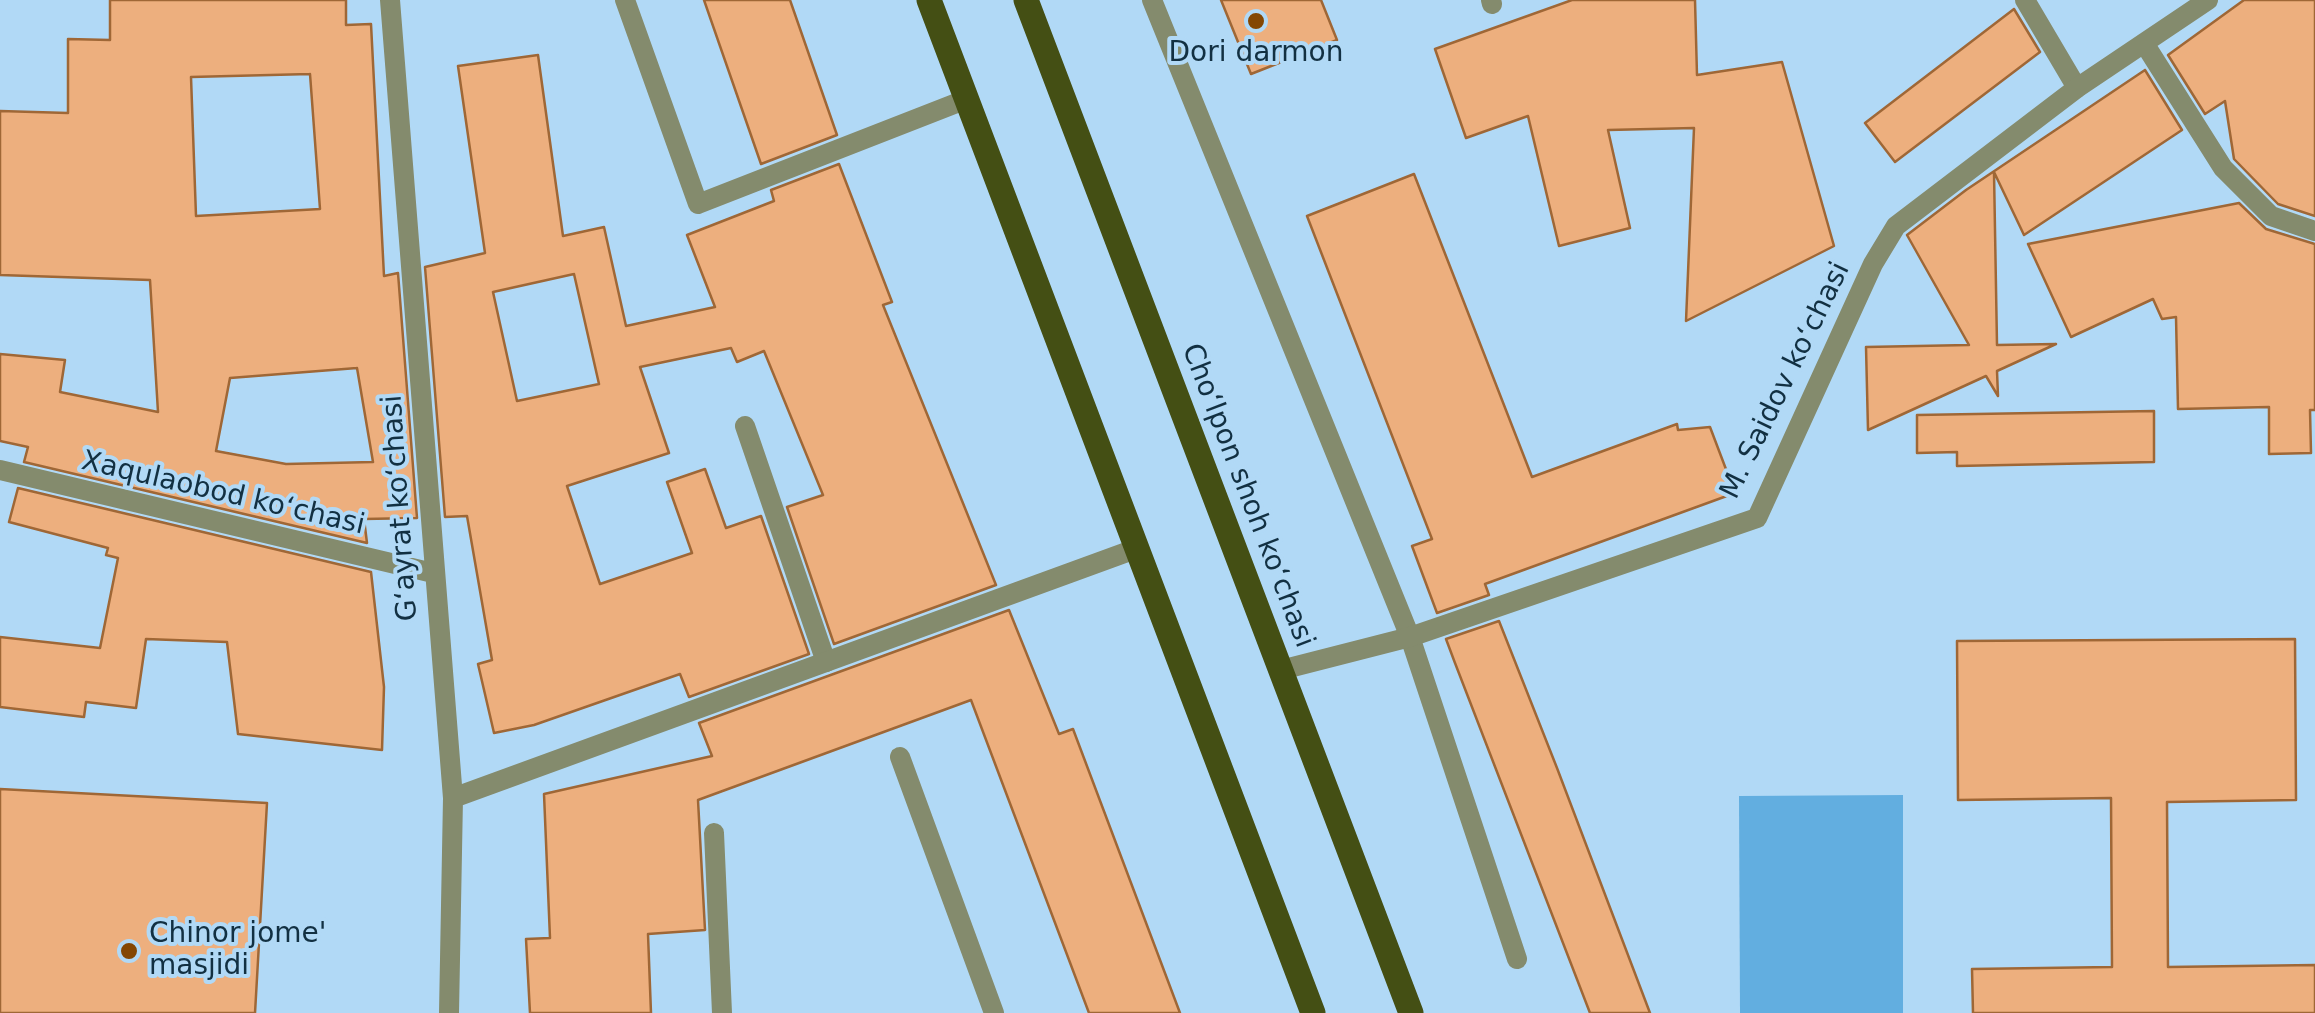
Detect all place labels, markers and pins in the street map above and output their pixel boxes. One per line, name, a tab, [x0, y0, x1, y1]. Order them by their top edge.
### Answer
marker: Dori darmon	[1245, 10, 1267, 32]
place label: Dori darmon	[1169, 37, 1343, 71]
place label: Chinor jome' masjidi	[149, 918, 326, 984]
marker: Chinor jome' masjidi	[118, 940, 140, 962]

